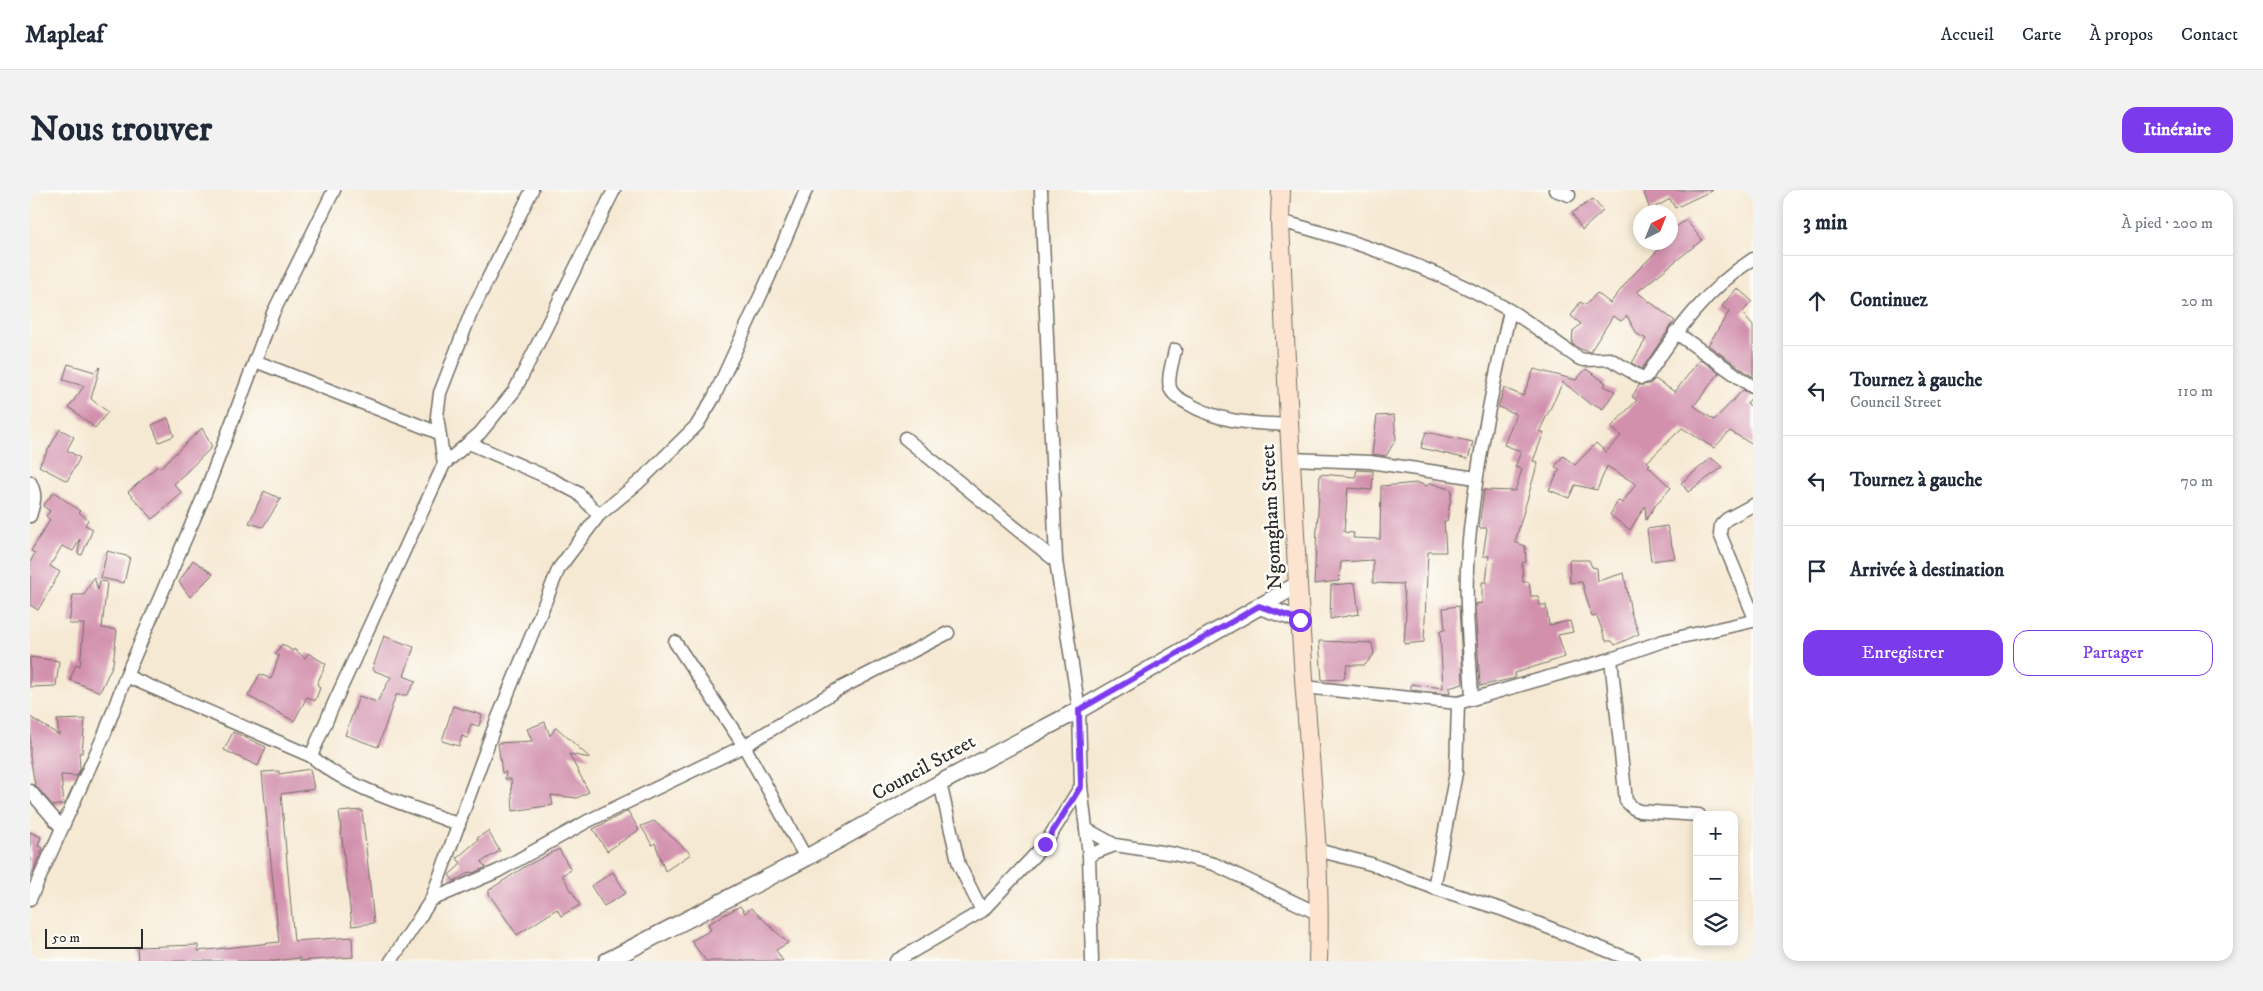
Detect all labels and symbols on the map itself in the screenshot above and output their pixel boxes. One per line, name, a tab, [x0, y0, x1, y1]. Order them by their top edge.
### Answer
north arrow	[1633, 205, 1678, 250]
street label: Ngomgham Street	[1256, 444, 1288, 590]
route start	[1289, 609, 1312, 632]
street label: Council Street	[868, 729, 980, 807]
route end	[1034, 833, 1057, 856]
scale bar	[45, 926, 142, 949]

